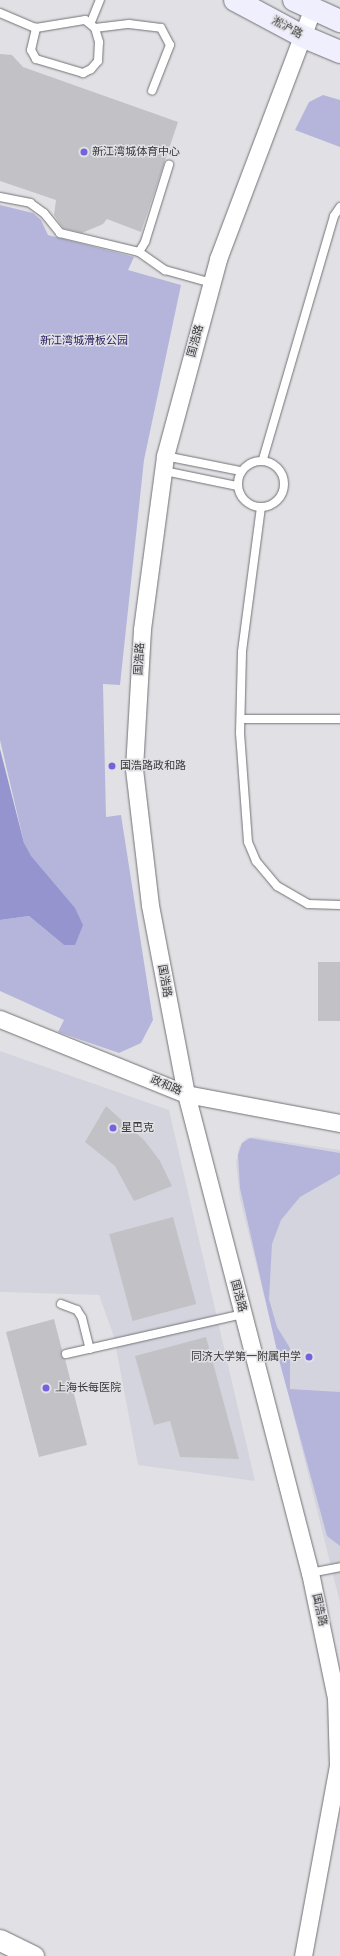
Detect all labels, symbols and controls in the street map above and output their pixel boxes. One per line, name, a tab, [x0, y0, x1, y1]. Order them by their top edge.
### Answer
street label: 淞沪路	[269, 14, 305, 42]
place label: 新江湾城体育中心	[92, 145, 180, 159]
marker: 新江湾城体育中心	[79, 147, 89, 157]
street label: 国浩路	[185, 323, 207, 359]
park label: 新江湾城滑板公园	[40, 334, 128, 348]
street label: 国浩路	[133, 642, 147, 676]
place label: 国浩路政和路	[120, 759, 186, 773]
marker: 国浩路政和路	[107, 761, 117, 771]
street label: 国浩路	[155, 964, 173, 998]
street label: 政和路	[148, 1074, 184, 1098]
place label: 星巴克	[121, 1121, 154, 1135]
marker: 星巴克	[108, 1123, 118, 1133]
street label: 国浩路	[227, 1278, 249, 1314]
place label: 同济大学第一附属中学	[191, 1350, 301, 1364]
marker: 同济大学第一附属中学	[304, 1352, 314, 1362]
place label: 上海长每医院	[55, 1381, 121, 1395]
marker: 上海长每医院	[40, 1382, 52, 1394]
street label: 国浩路	[309, 1592, 329, 1628]

